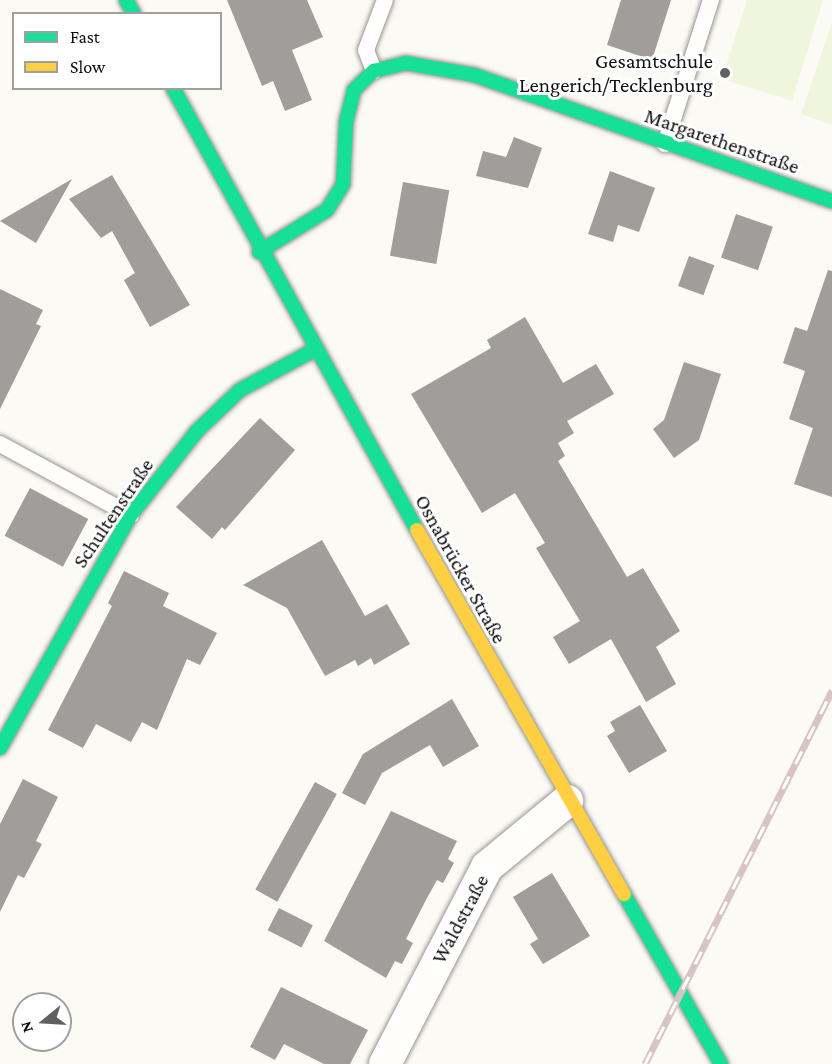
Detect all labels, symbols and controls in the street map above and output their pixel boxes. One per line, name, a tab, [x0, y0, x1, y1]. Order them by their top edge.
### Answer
legend	[12, 12, 222, 90]
text: Fast	[70, 27, 100, 47]
place label: Gesamtschule Lengerich/Tecklenburg	[519, 48, 713, 98]
text: Slow	[70, 57, 105, 77]
marker: Gesamtschule Lengerich/Tecklenburg	[718, 66, 732, 80]
street label: Margarethenstraße	[641, 103, 803, 179]
street label: Schultenstraße	[67, 453, 159, 573]
street label: Osnabrücker Straße	[410, 490, 512, 648]
street label: Waldstraße	[426, 870, 494, 968]
north arrow	[12, 992, 72, 1052]
text: N	[17, 1019, 36, 1035]

